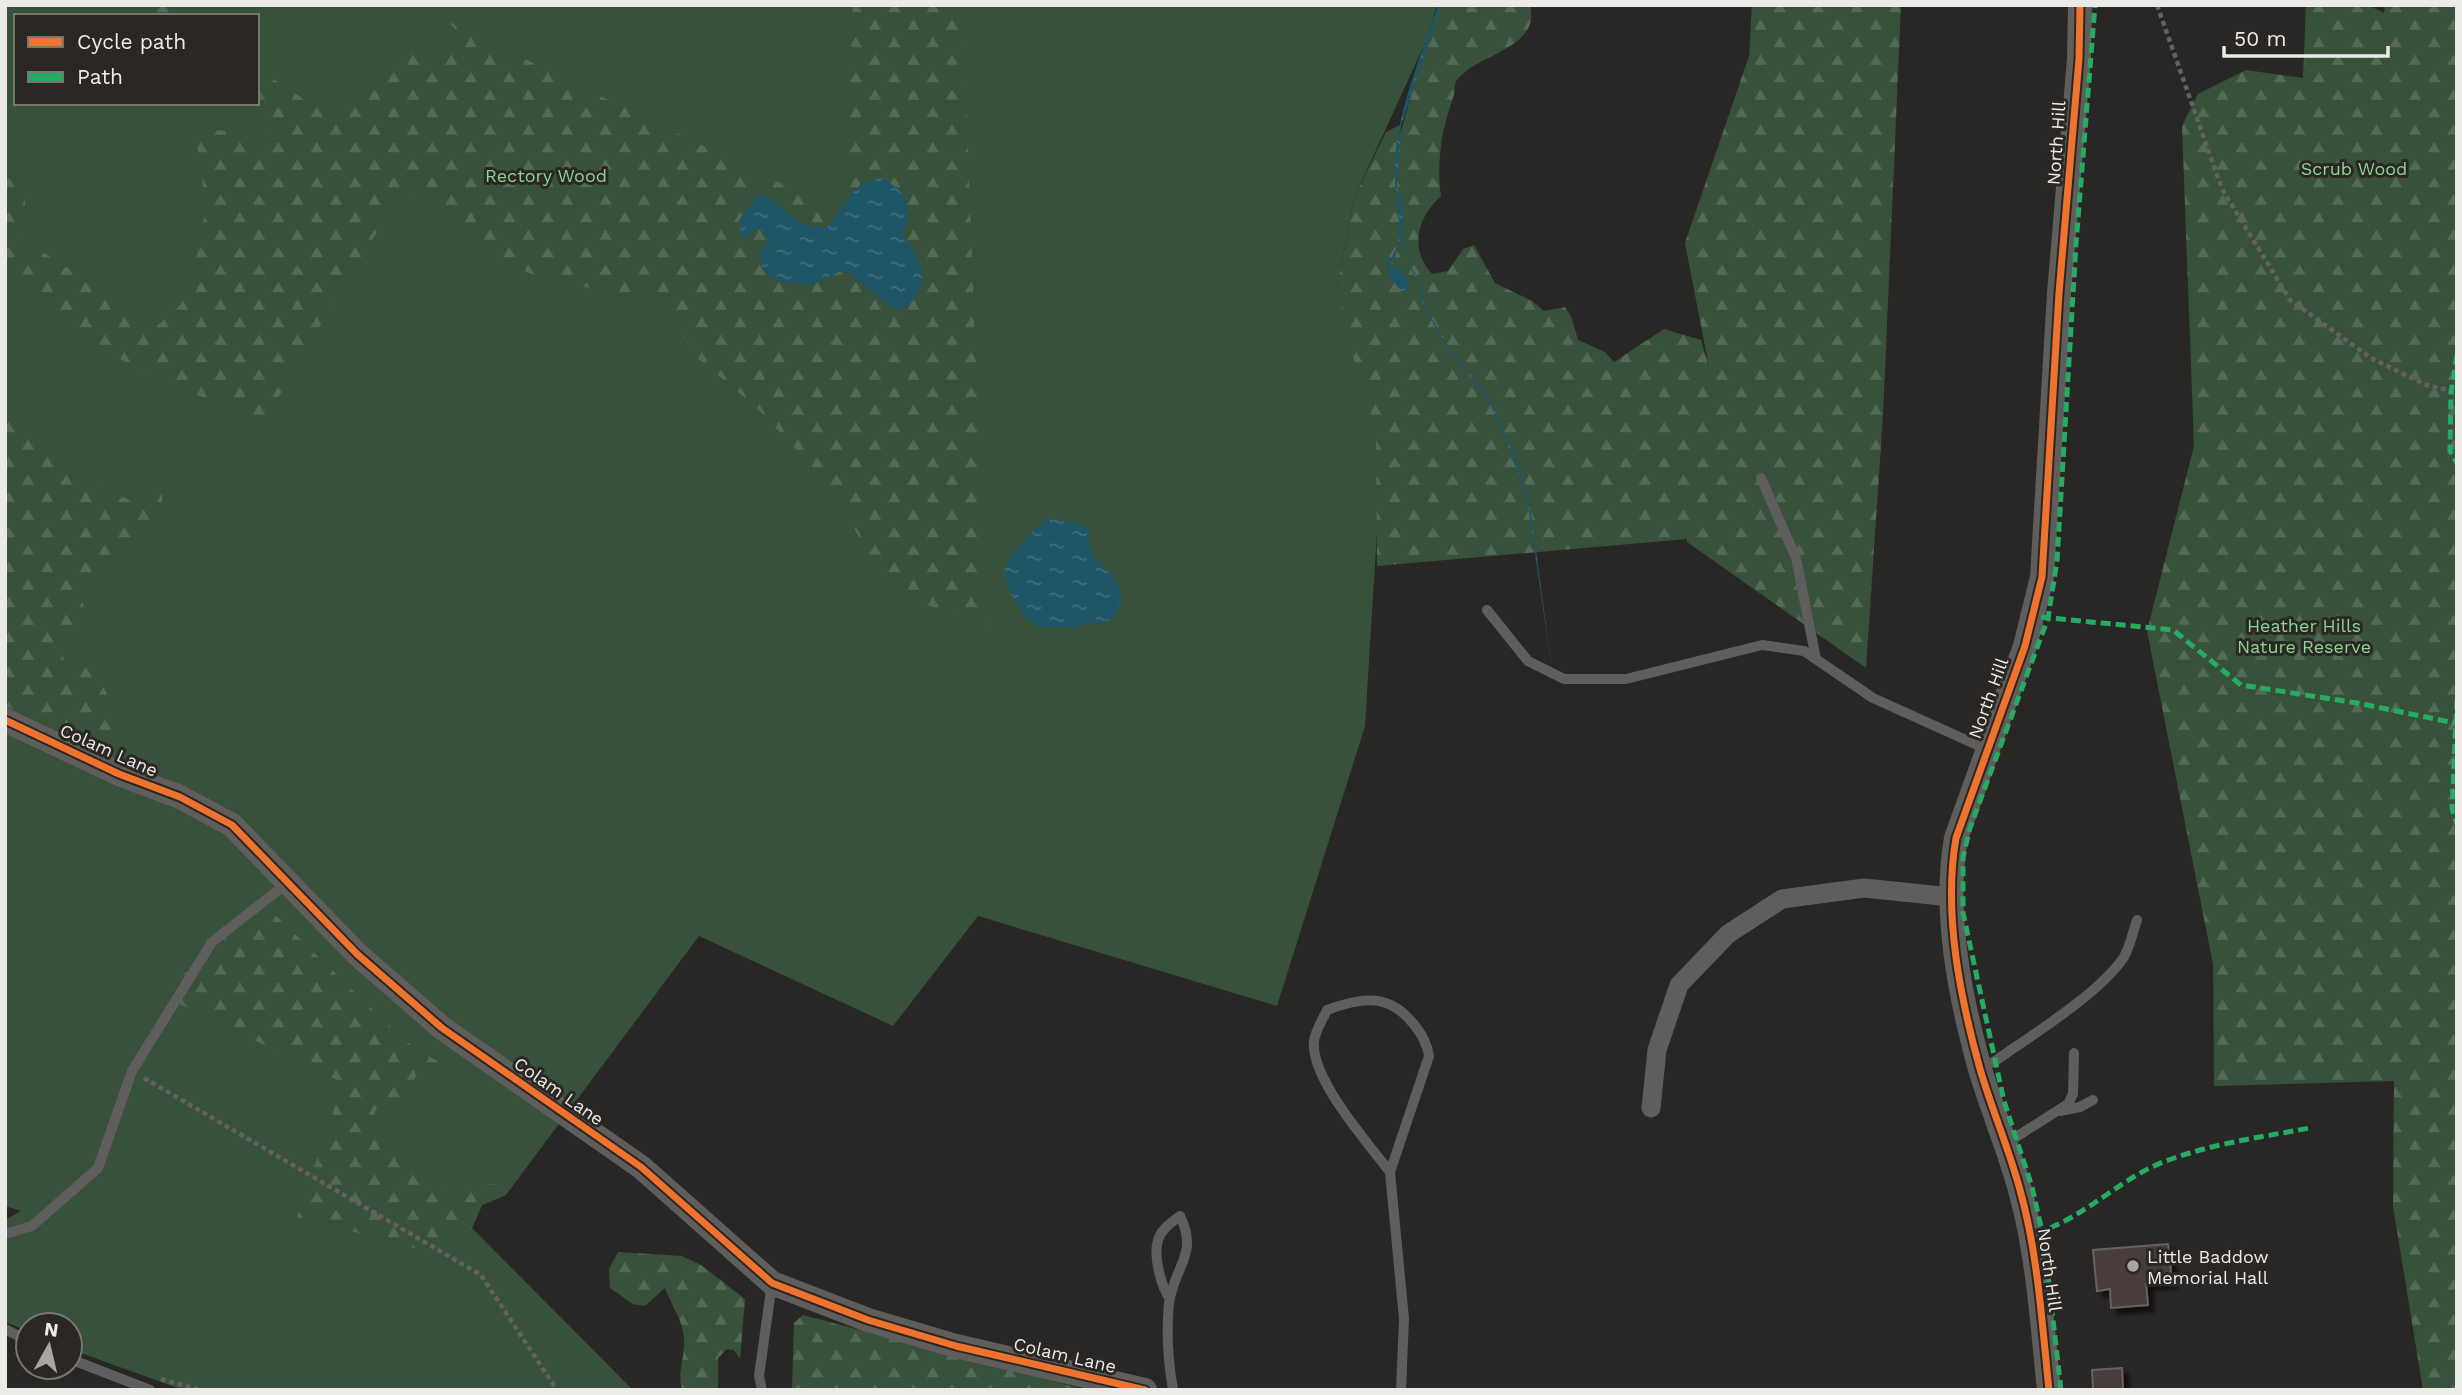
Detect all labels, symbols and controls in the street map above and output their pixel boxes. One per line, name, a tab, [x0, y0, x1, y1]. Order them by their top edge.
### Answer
legend	[14, 14, 259, 105]
scale bar	[2224, 14, 2388, 58]
text: 50 m	[2234, 26, 2286, 51]
text: Cycle path	[77, 29, 186, 54]
text: Path	[77, 64, 123, 89]
street label: North Hill	[2043, 100, 2069, 186]
park label: Scrub Wood	[2301, 158, 2407, 179]
park label: Rectory Wood	[485, 165, 607, 186]
park label: Heather Hills Nature Reserve	[2237, 615, 2371, 657]
street label: North Hill	[1964, 654, 2012, 741]
street label: Colam Lane	[57, 719, 161, 781]
street label: Colam Lane	[510, 1052, 608, 1130]
street label: North Hill	[2034, 1227, 2066, 1314]
place label: Little Baddow Memorial Hall	[2147, 1246, 2269, 1288]
marker: Little Baddow Memorial Hall	[2125, 1258, 2141, 1274]
north arrow	[14, 1311, 84, 1381]
text: N	[43, 1317, 60, 1342]
street label: Colam Lane	[1012, 1333, 1118, 1377]

